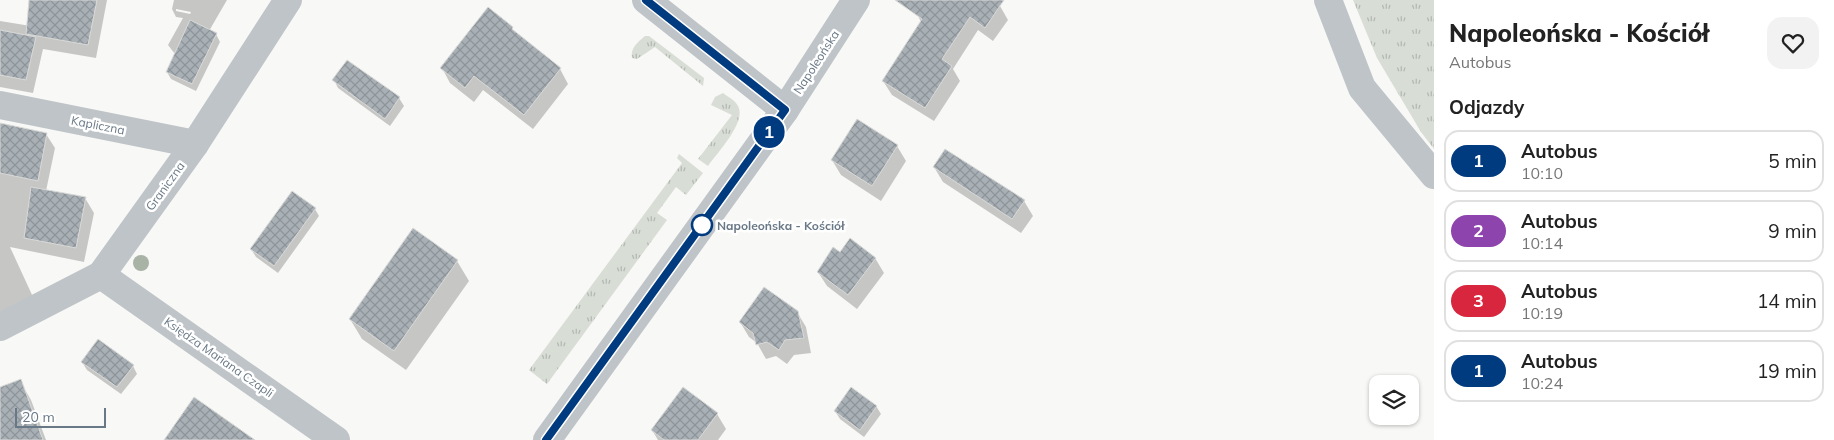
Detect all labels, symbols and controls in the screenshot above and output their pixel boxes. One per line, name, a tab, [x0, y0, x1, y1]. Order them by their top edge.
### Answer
button: heart	[1767, 17, 1819, 69]
text: Napoleońska - Kościół	[1449, 18, 1709, 48]
street label: Napoleońska	[790, 27, 842, 97]
text: Autobus	[1449, 52, 1511, 72]
text: Odjazdy	[1449, 95, 1524, 119]
street label: Kapliczna	[70, 112, 126, 138]
line badge: 1	[753, 116, 785, 148]
text: 1	[764, 120, 774, 143]
text: Autobus	[1521, 139, 1598, 163]
text: 1	[1473, 149, 1484, 172]
text: 5 min	[1768, 149, 1817, 173]
street label: Graniczna	[142, 159, 188, 213]
text: 10:10	[1521, 163, 1563, 183]
text: Autobus	[1521, 209, 1598, 233]
marker: Napoleońska - Kościół	[691, 214, 713, 236]
place label: Napoleońska - Kościół	[717, 218, 845, 233]
text: 2	[1473, 219, 1484, 242]
text: 9 min	[1768, 219, 1817, 243]
text: 10:14	[1521, 233, 1563, 253]
text: Autobus	[1521, 279, 1598, 303]
text: 3	[1473, 289, 1484, 312]
text: 14 min	[1757, 289, 1817, 313]
text: 10:19	[1521, 303, 1563, 323]
street label: Księdza Mariana Czapli	[161, 314, 277, 401]
text: Autobus	[1521, 349, 1598, 373]
text: 1	[1473, 359, 1484, 382]
text: 19 min	[1757, 359, 1817, 383]
text: 10:24	[1521, 373, 1563, 393]
map controls	[1369, 375, 1419, 425]
button: layers	[1369, 375, 1419, 425]
scale bar	[15, 405, 106, 428]
text: 20 m	[22, 408, 55, 426]

